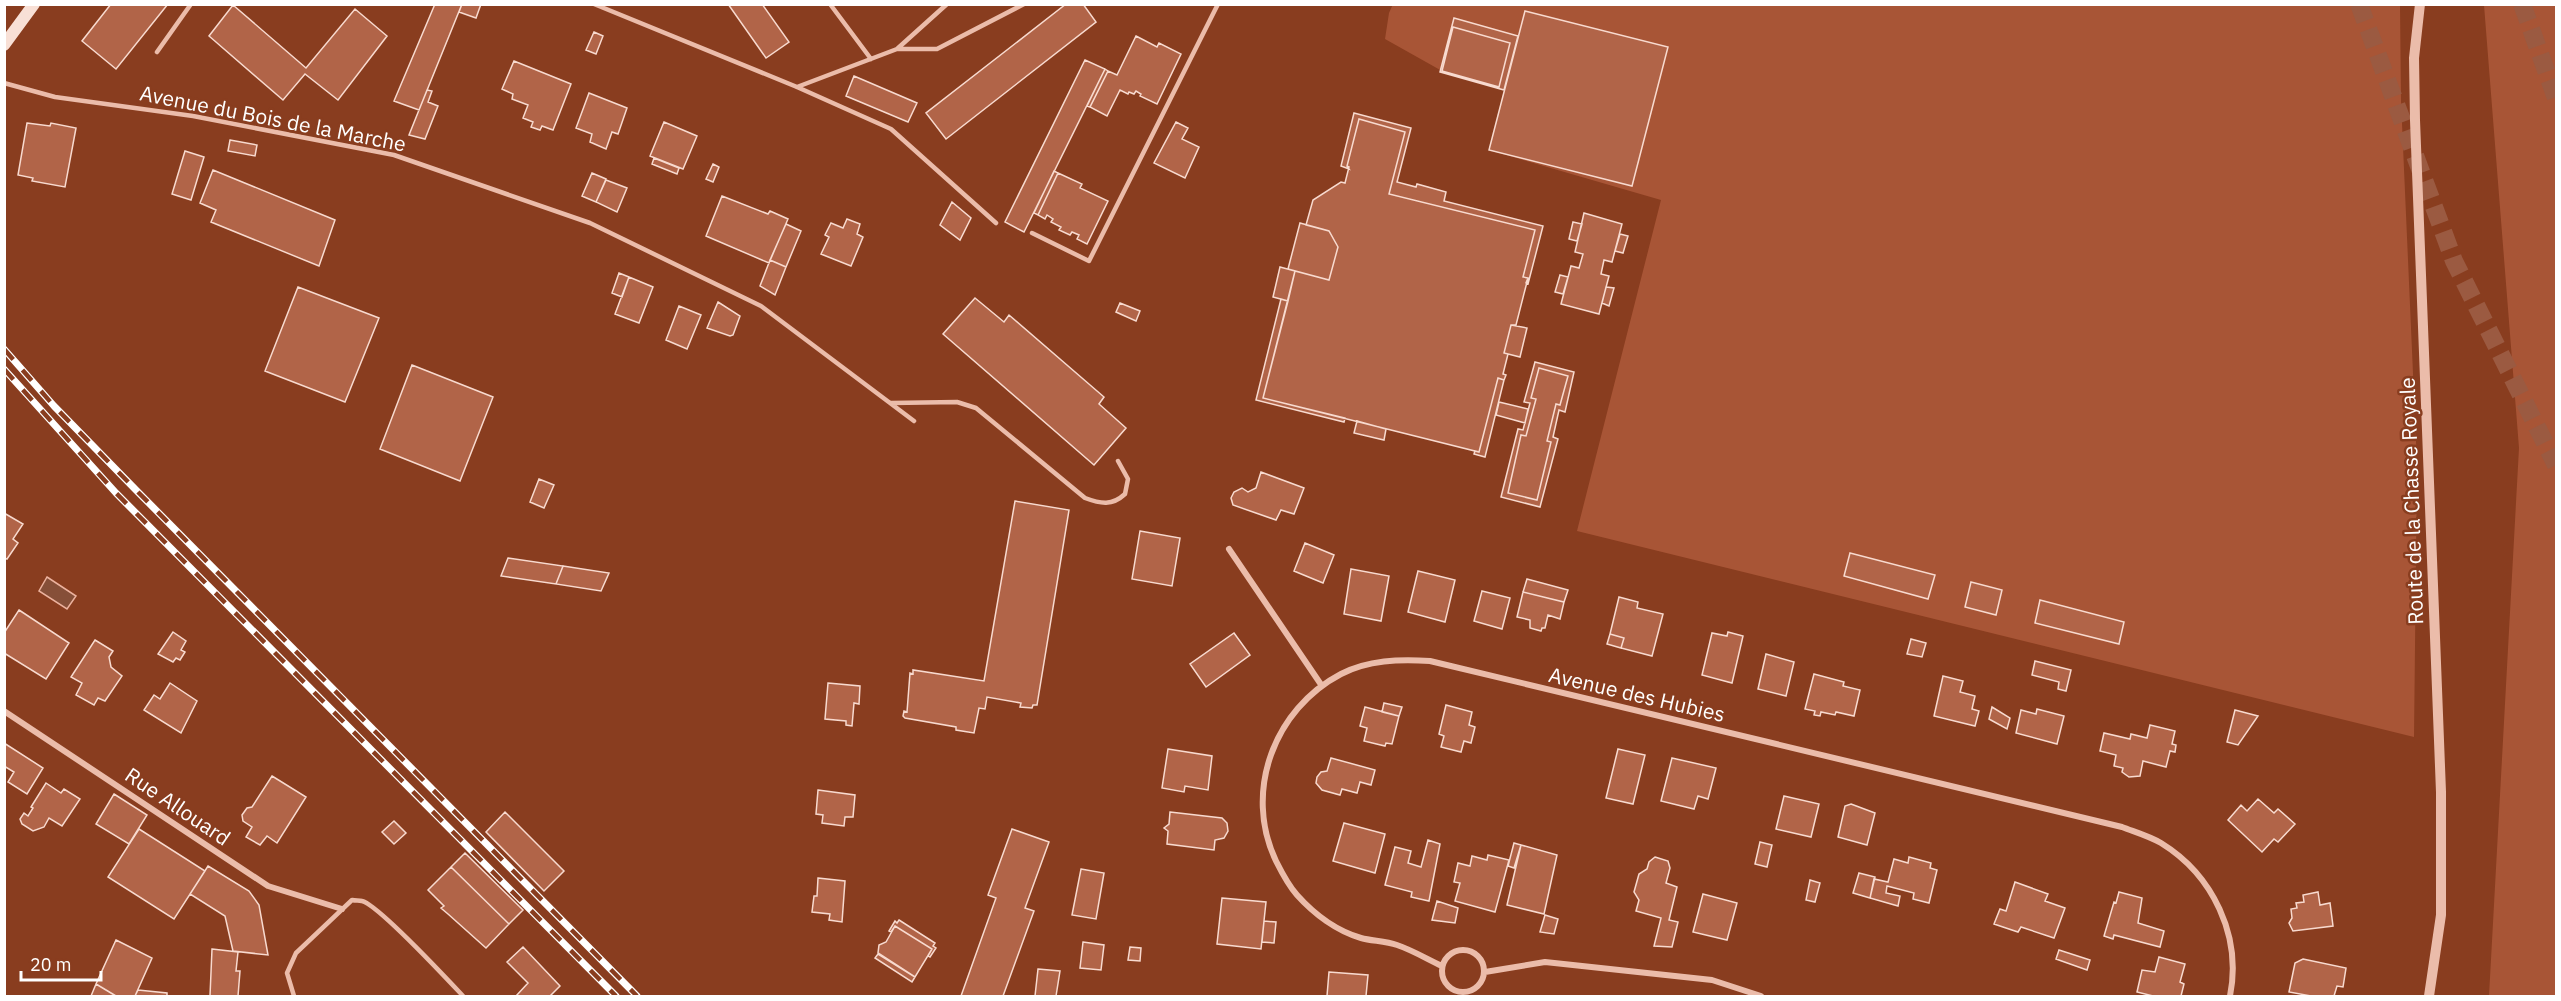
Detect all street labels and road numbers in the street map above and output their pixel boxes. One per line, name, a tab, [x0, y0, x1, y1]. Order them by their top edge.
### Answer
street label: Avenue du Bois de la Marche	[138, 78, 408, 158]
street label: Route de la Chasse Royale	[2393, 377, 2429, 625]
street label: Avenue des Hubies	[1546, 660, 1728, 728]
street label: Rue Allouard	[120, 760, 236, 852]

